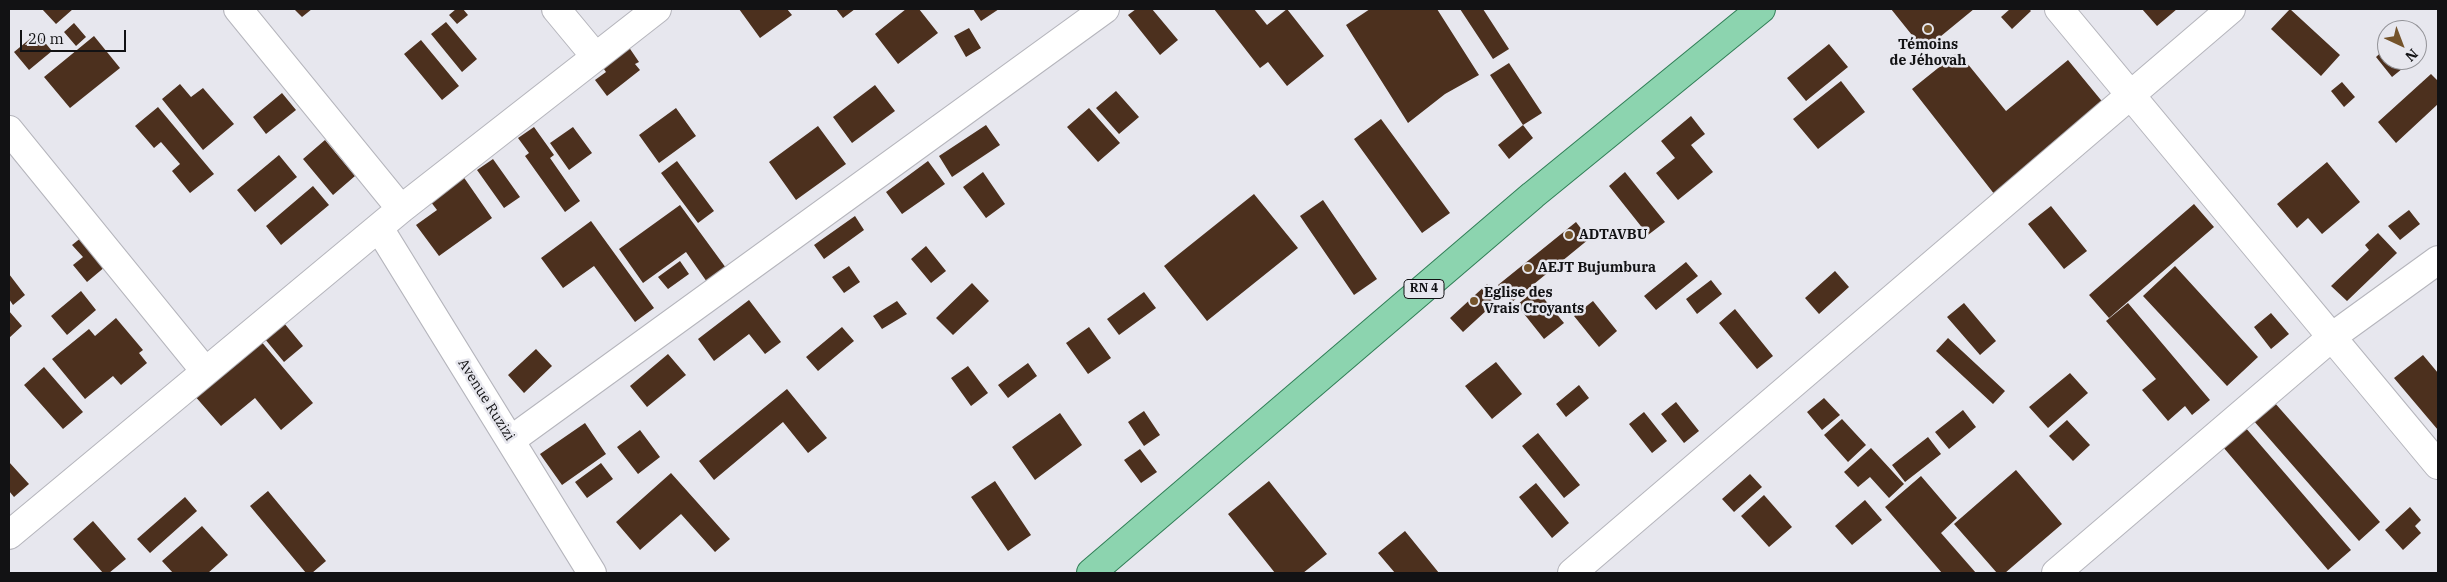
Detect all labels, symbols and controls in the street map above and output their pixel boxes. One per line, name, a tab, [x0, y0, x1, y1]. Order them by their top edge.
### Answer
scale bar	[22, 20, 129, 52]
north arrow	[2377, 20, 2427, 70]
marker: Témoins de Jéhovah	[1922, 23, 1934, 35]
text: 20 m	[28, 29, 64, 48]
place label: Témoins de Jéhovah	[1890, 37, 1966, 70]
text: N	[2401, 45, 2422, 66]
place label: ADTAVBU	[1579, 227, 1647, 243]
marker: ADTAVBU	[1563, 229, 1575, 241]
place label: AEJT Bujumbura	[1538, 260, 1656, 276]
marker: AEJT Bujumbura	[1522, 262, 1534, 274]
road number: RN 4	[1404, 280, 1444, 298]
place label: Eglise des Vrais Croyants	[1484, 285, 1584, 318]
marker: Eglise des Vrais Croyants	[1468, 295, 1480, 307]
street label: Avenue Ruzizi	[454, 356, 518, 444]

